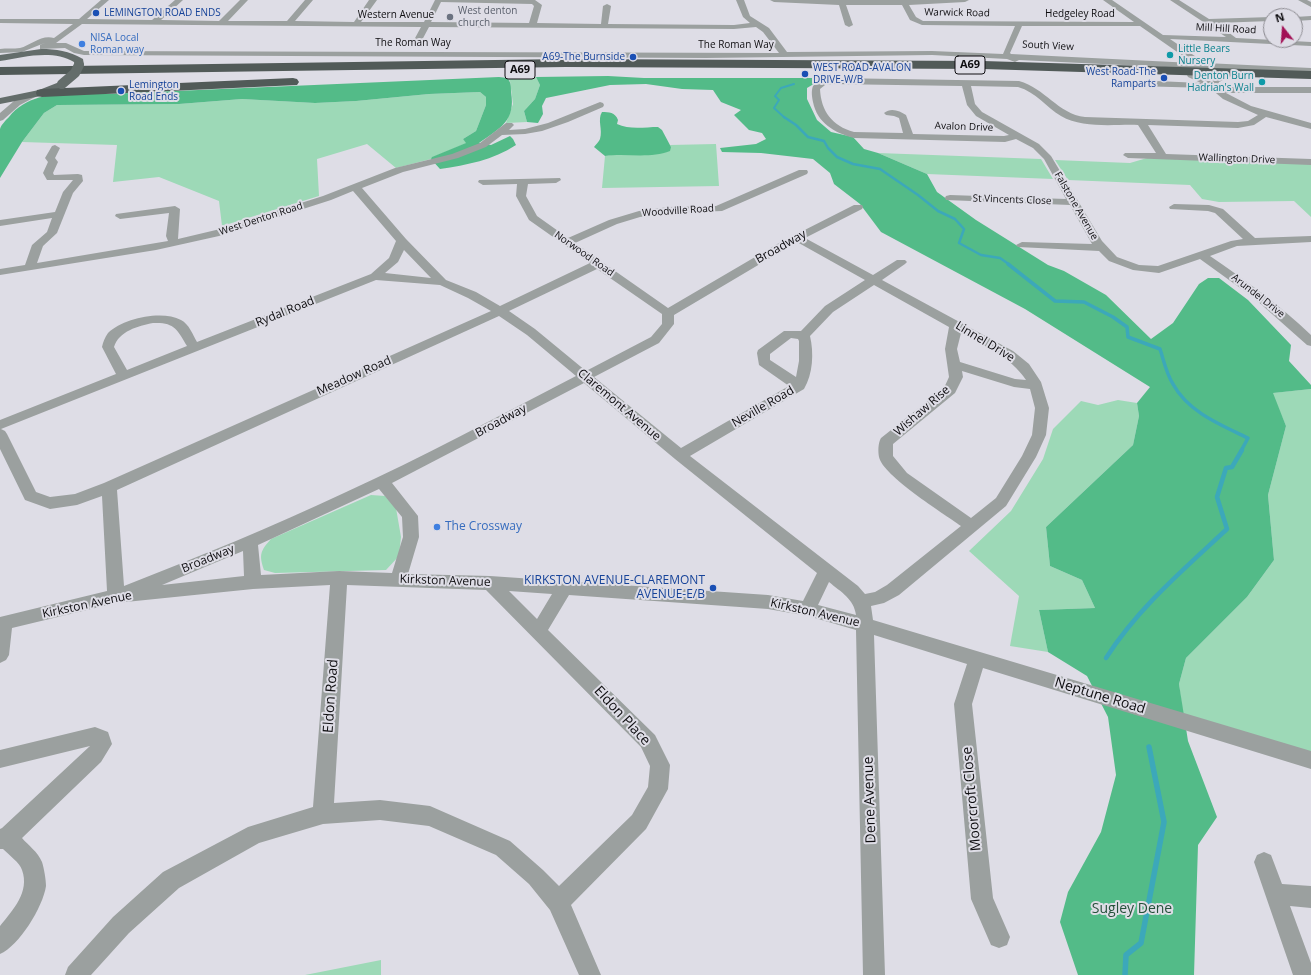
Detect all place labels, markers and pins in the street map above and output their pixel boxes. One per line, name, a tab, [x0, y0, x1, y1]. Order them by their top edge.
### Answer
place label: West denton church	[458, 5, 517, 28]
place label: LEMINGTON ROAD ENDS	[104, 7, 221, 19]
marker: LEMINGTON ROAD ENDS	[91, 8, 101, 18]
marker: West denton church	[445, 12, 455, 22]
place label: NISA Local Roman way	[90, 32, 144, 56]
marker: NISA Local Roman way	[77, 39, 87, 49]
place label: Little Bears Nursery	[1178, 43, 1230, 66]
marker: Little Bears Nursery	[1165, 50, 1175, 60]
place label: A69-The Burnside	[542, 51, 625, 63]
marker: A69-The Burnside	[628, 52, 638, 62]
place label: WEST ROAD-AVALON DRIVE-W/B	[813, 62, 911, 86]
place label: West Road-The Ramparts	[1086, 66, 1156, 90]
marker: WEST ROAD-AVALON DRIVE-W/B	[800, 69, 810, 79]
place label: Denton Burn Hadrian's Wall	[1187, 70, 1254, 94]
marker: West Road-The Ramparts	[1159, 73, 1169, 83]
marker: Denton Burn Hadrian's Wall	[1257, 77, 1267, 87]
place label: Lemington Road Ends	[129, 79, 179, 102]
marker: Lemington Road Ends	[116, 86, 126, 96]
place label: The Crossway	[445, 520, 522, 534]
marker: The Crossway	[432, 522, 442, 532]
place label: KIRKSTON AVENUE-CLAREMONT AVENUE-E/B	[524, 574, 705, 602]
marker: KIRKSTON AVENUE-CLAREMONT AVENUE-E/B	[708, 583, 718, 593]

